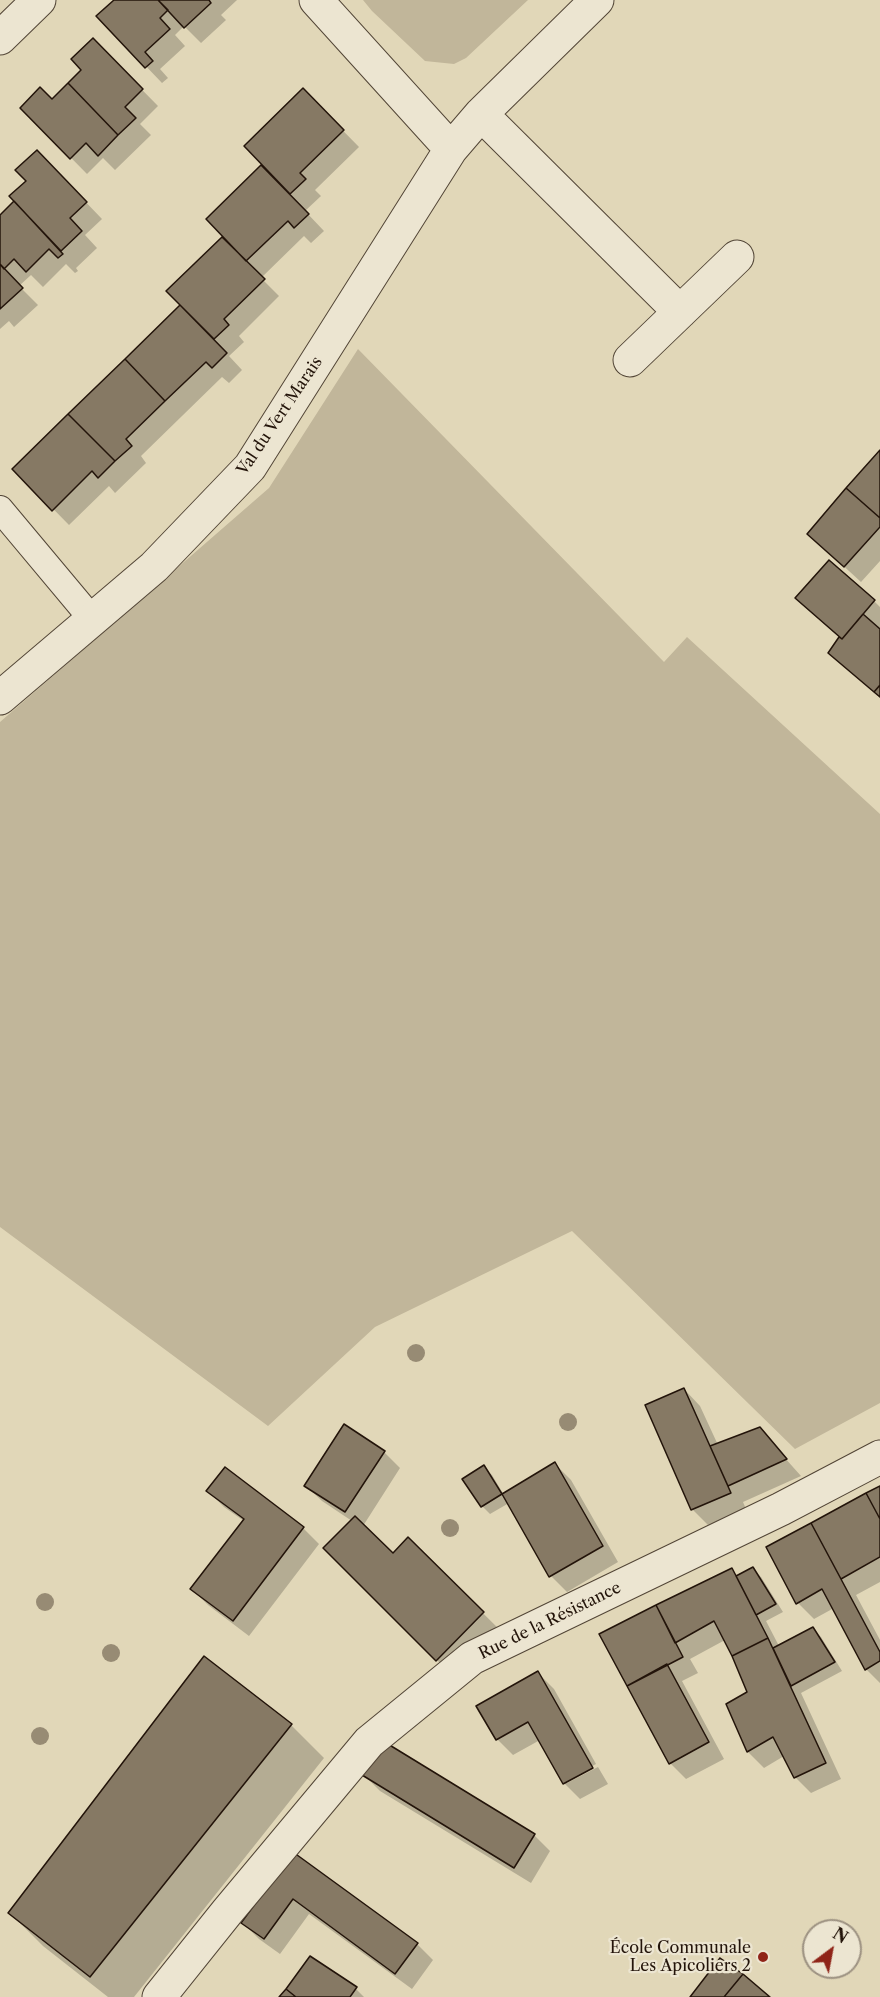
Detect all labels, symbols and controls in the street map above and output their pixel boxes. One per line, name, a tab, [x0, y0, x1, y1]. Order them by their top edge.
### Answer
street label: Val du Vert Marais	[233, 353, 327, 479]
street label: Rue de la Résistance	[476, 1578, 624, 1664]
north arrow	[802, 1919, 862, 1979]
text: N	[829, 1923, 852, 1948]
place label: École Communale Les Apicoliers 2	[610, 1938, 751, 1976]
marker: École Communale Les Apicoliers 2	[756, 1950, 770, 1964]

